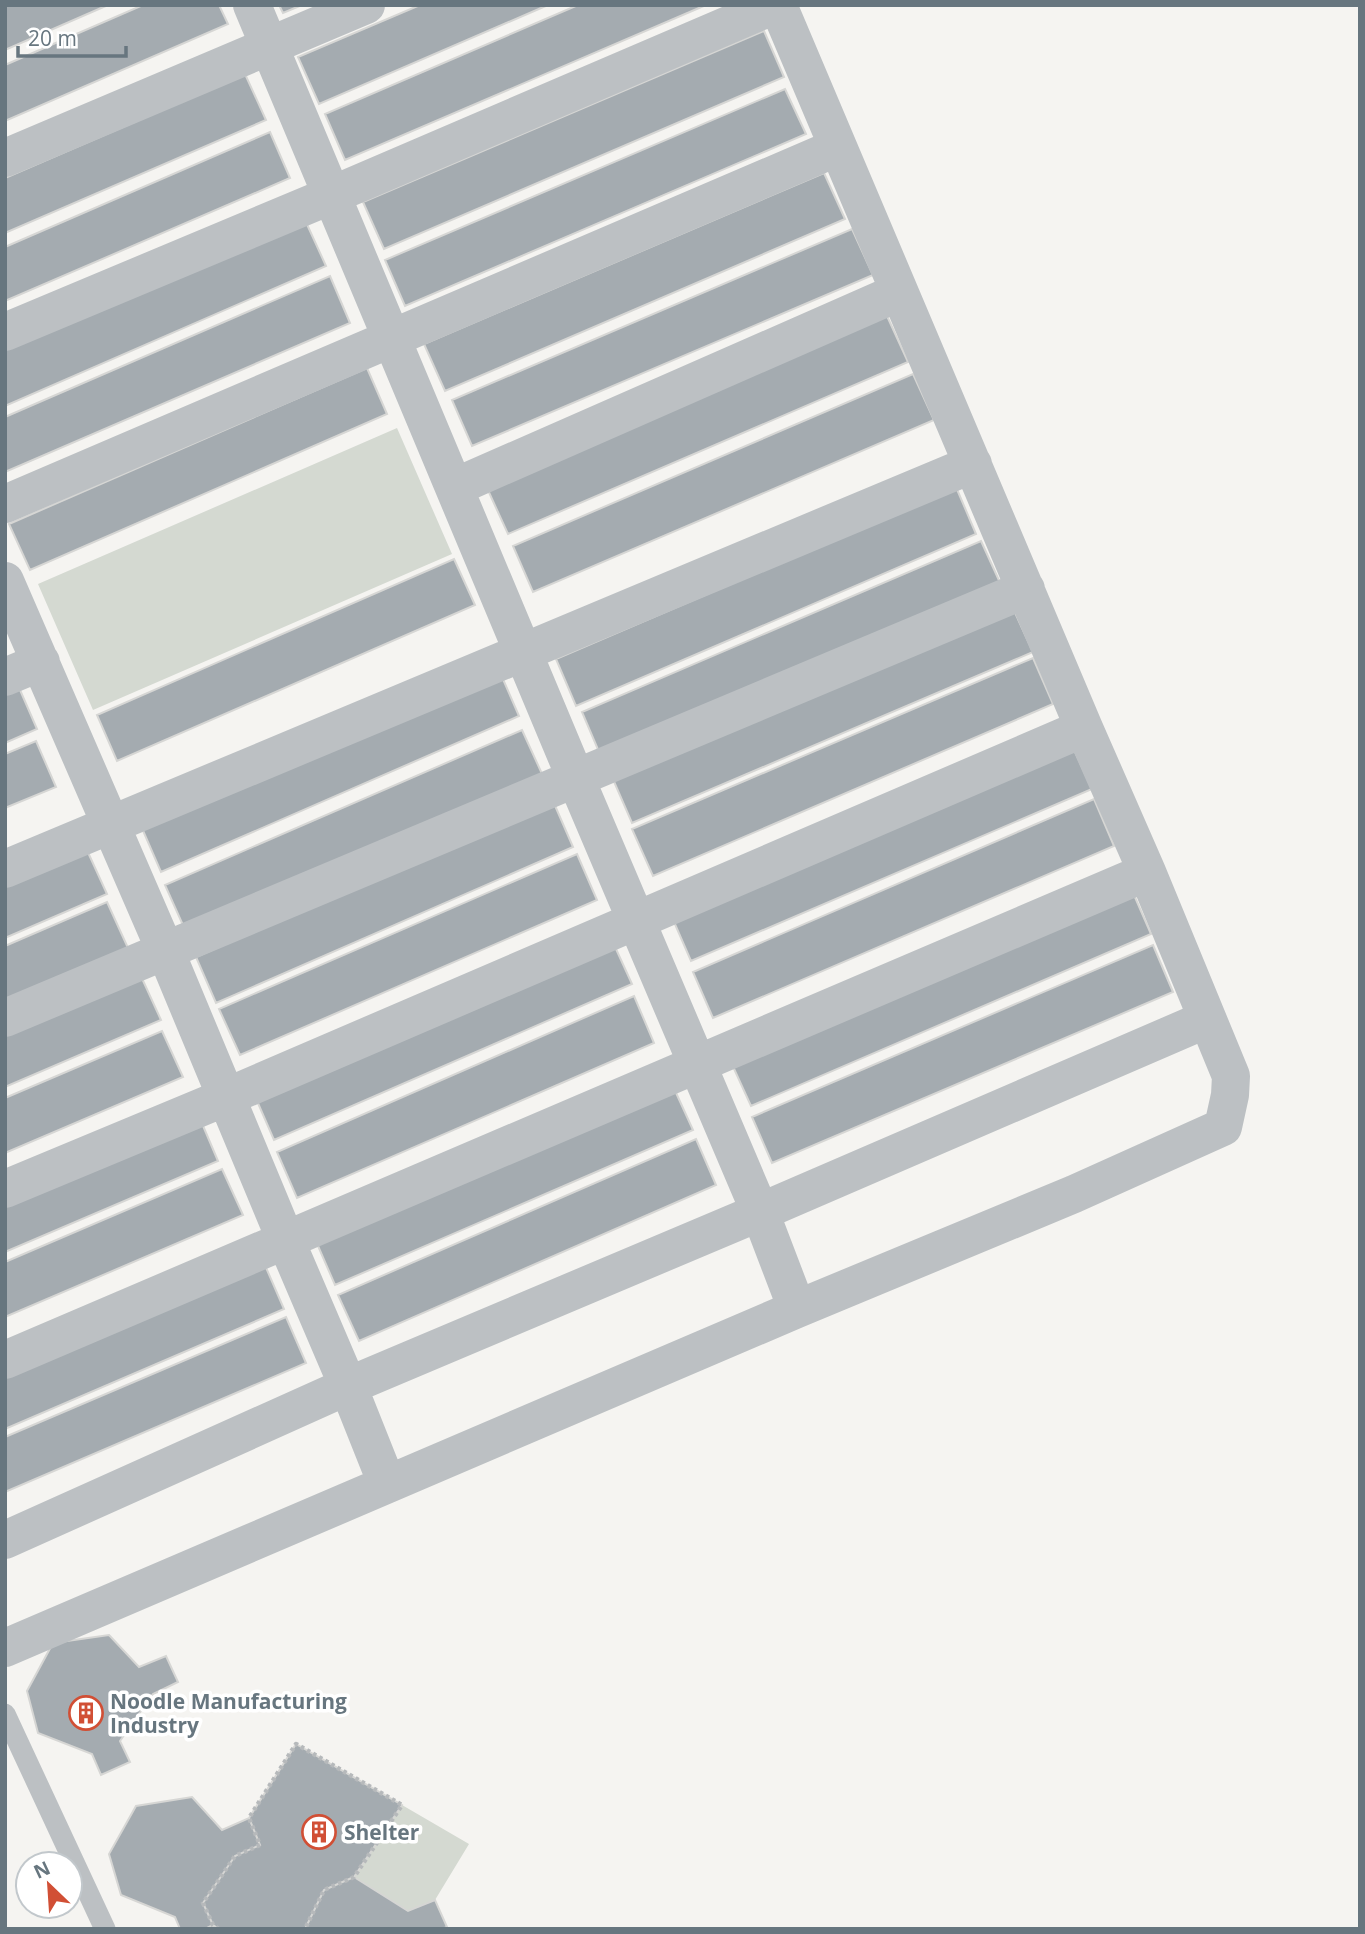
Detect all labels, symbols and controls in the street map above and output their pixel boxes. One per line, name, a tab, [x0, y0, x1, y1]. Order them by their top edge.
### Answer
scale bar	[18, 14, 126, 58]
text: 20 m	[28, 24, 77, 52]
place label: Noodle Manufacturing Industry	[110, 1687, 347, 1739]
building icon: Noodle Manufacturing Industry	[67, 1694, 105, 1732]
building icon: Shelter	[300, 1813, 338, 1851]
place label: Shelter	[344, 1818, 420, 1846]
north arrow	[14, 1850, 84, 1920]
text: N	[29, 1855, 54, 1885]

